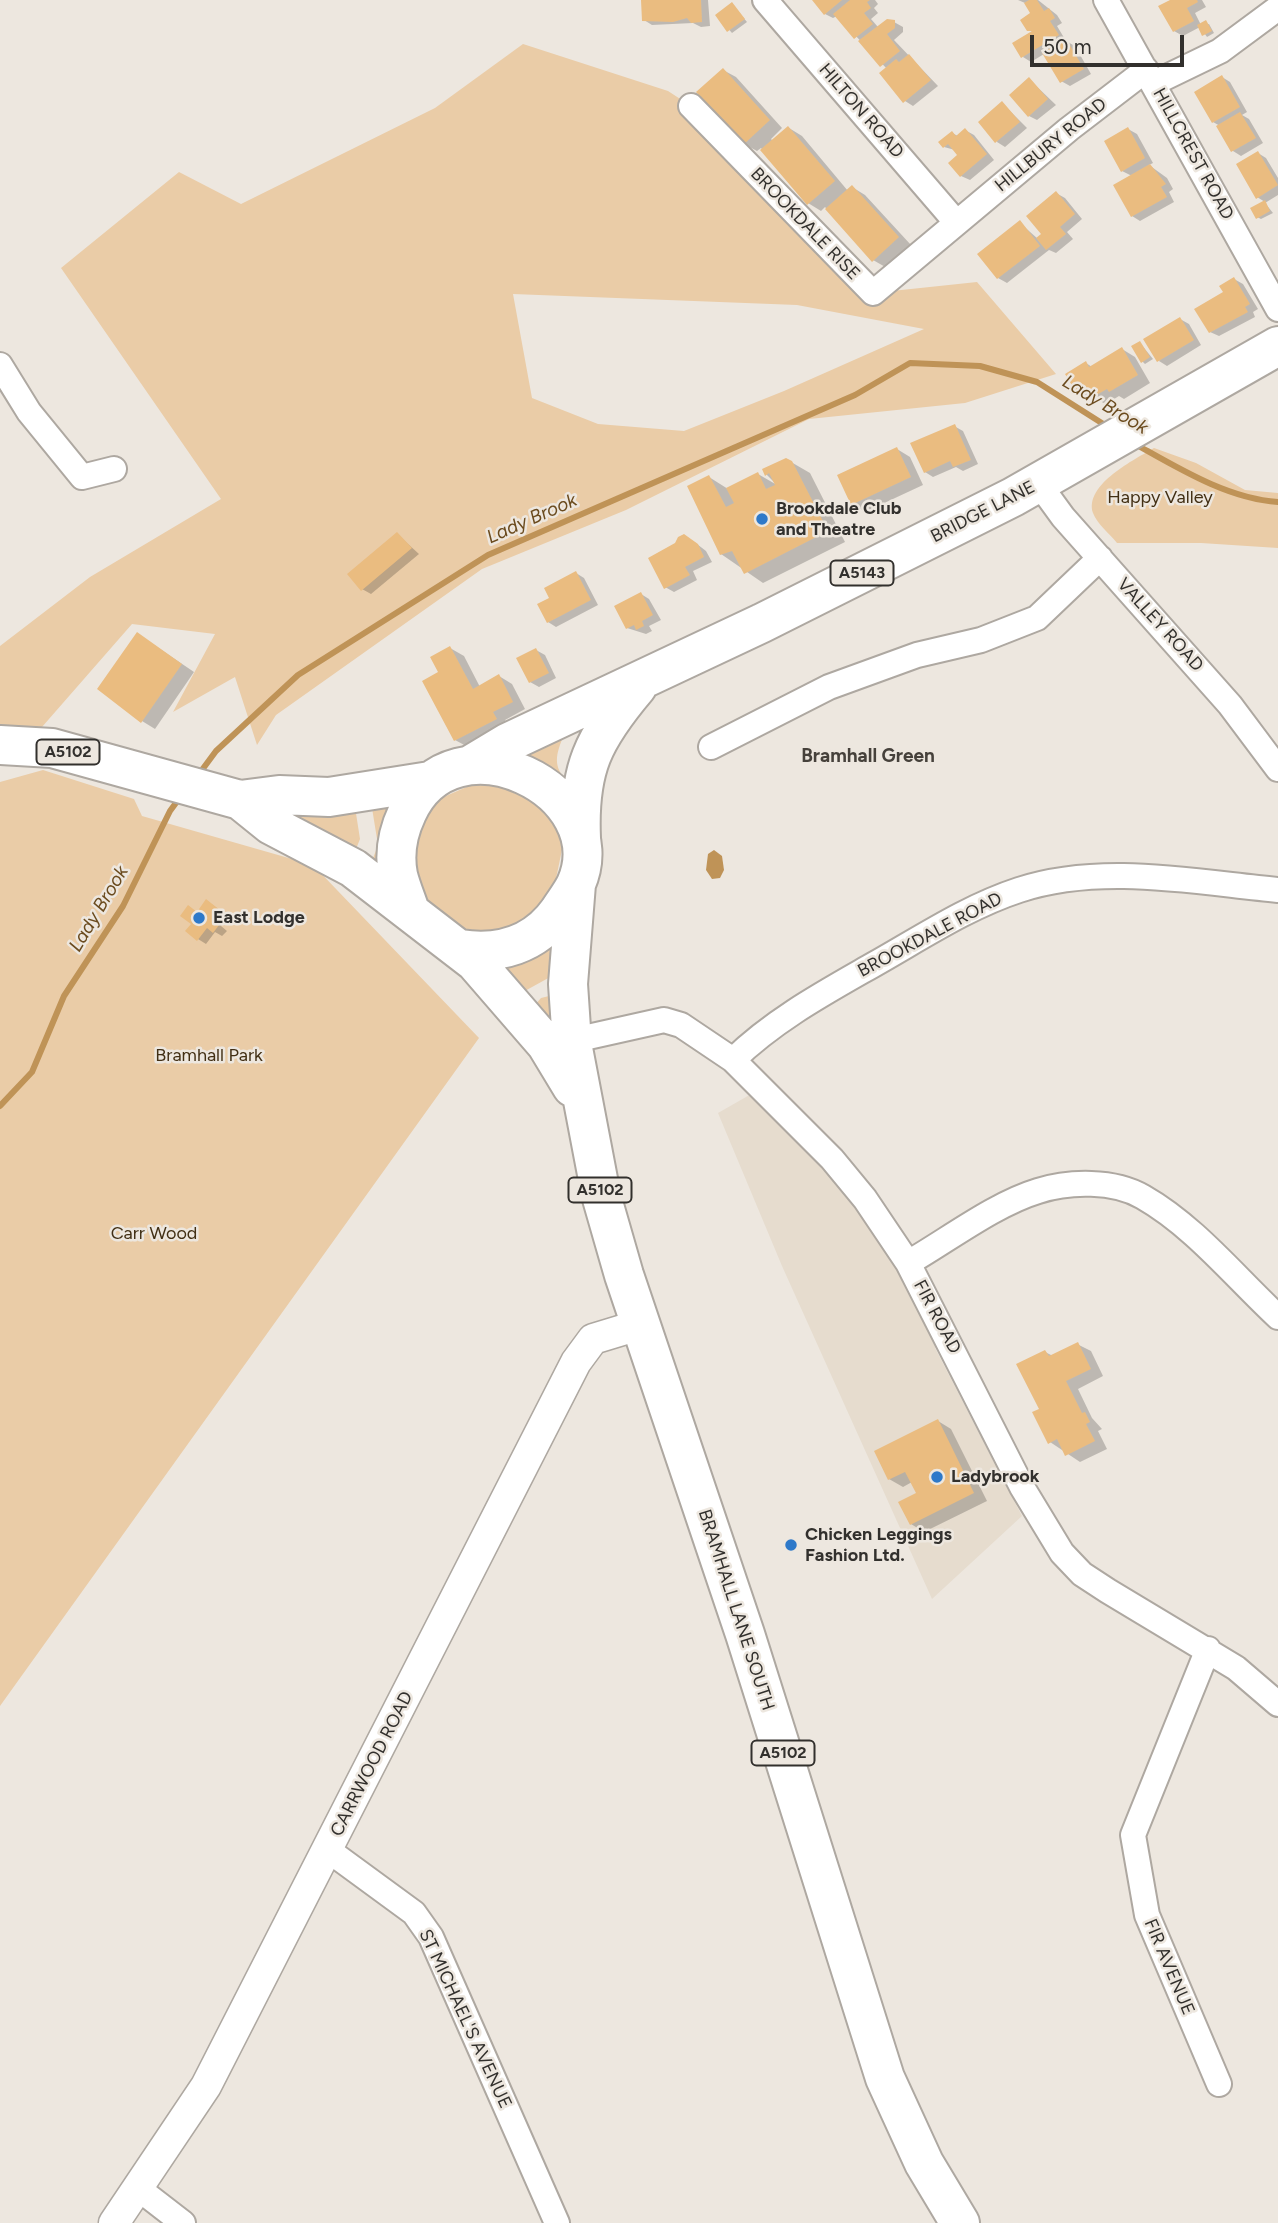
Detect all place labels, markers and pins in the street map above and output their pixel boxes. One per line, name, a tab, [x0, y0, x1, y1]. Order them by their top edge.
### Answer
place label: Brookdale Club and Theatre	[776, 498, 901, 540]
marker: Brookdale Club and Theatre	[754, 511, 770, 527]
place label: East Lodge	[213, 907, 305, 929]
marker: East Lodge	[191, 910, 207, 926]
place label: Ladybrook	[951, 1466, 1039, 1488]
marker: Ladybrook	[929, 1469, 945, 1485]
place label: Chicken Leggings Fashion Ltd.	[805, 1524, 952, 1566]
marker: Chicken Leggings Fashion Ltd.	[783, 1537, 799, 1553]

